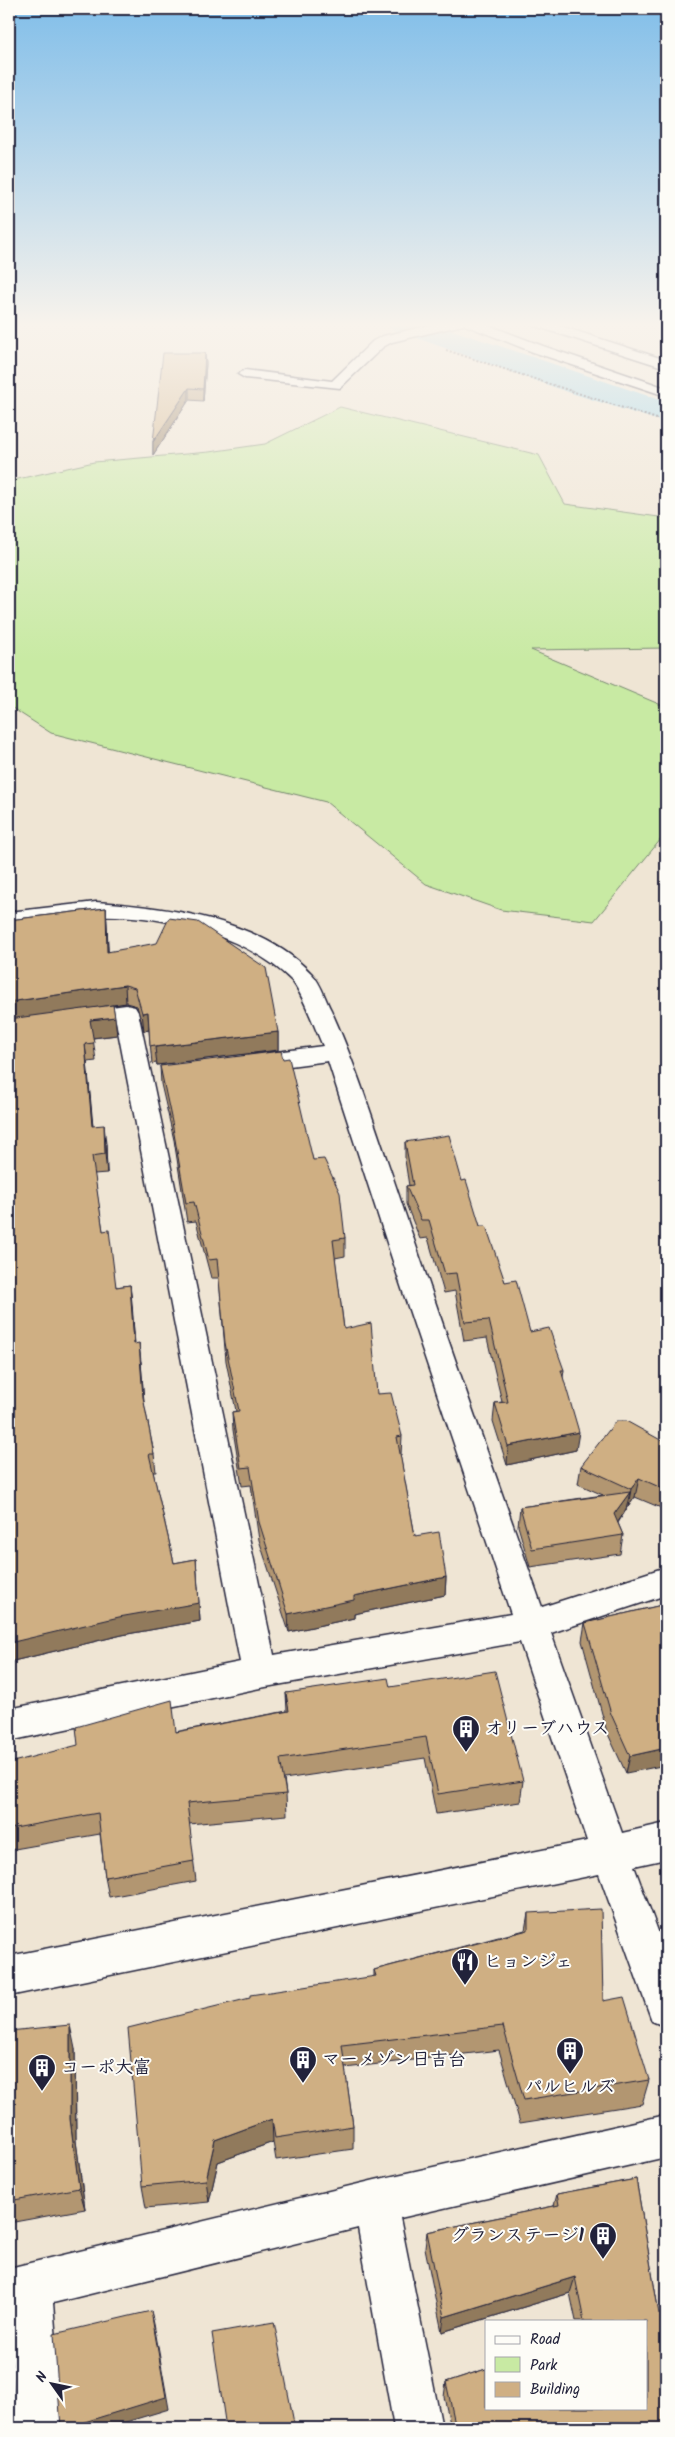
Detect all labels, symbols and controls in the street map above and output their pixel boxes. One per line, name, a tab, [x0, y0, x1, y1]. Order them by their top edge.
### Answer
building icon: オリーブハウス	[451, 1714, 481, 1753]
place label: オリーブハウス	[485, 1715, 609, 1744]
restaurant icon: ヒョンジェ	[450, 1947, 480, 1986]
place label: ヒョンジェ	[484, 1948, 573, 1977]
building icon: パルヒルズ	[555, 2036, 585, 2075]
building icon: マーメゾン日吉台	[288, 2045, 318, 2084]
place label: マーメゾン日吉台	[322, 2046, 466, 2075]
building icon: コーポ大富	[27, 2053, 57, 2092]
place label: コーポ大富	[61, 2054, 151, 2083]
place label: パルヒルズ	[525, 2073, 615, 2102]
building icon: グランステージ1	[588, 2221, 618, 2260]
place label: グランステージ1	[451, 2222, 585, 2251]
legend	[485, 2320, 648, 2410]
text: Road	[530, 2328, 561, 2352]
text: Park	[530, 2354, 558, 2378]
north arrow	[28, 2360, 78, 2410]
text: N	[30, 2368, 54, 2387]
text: Building	[530, 2378, 580, 2402]

